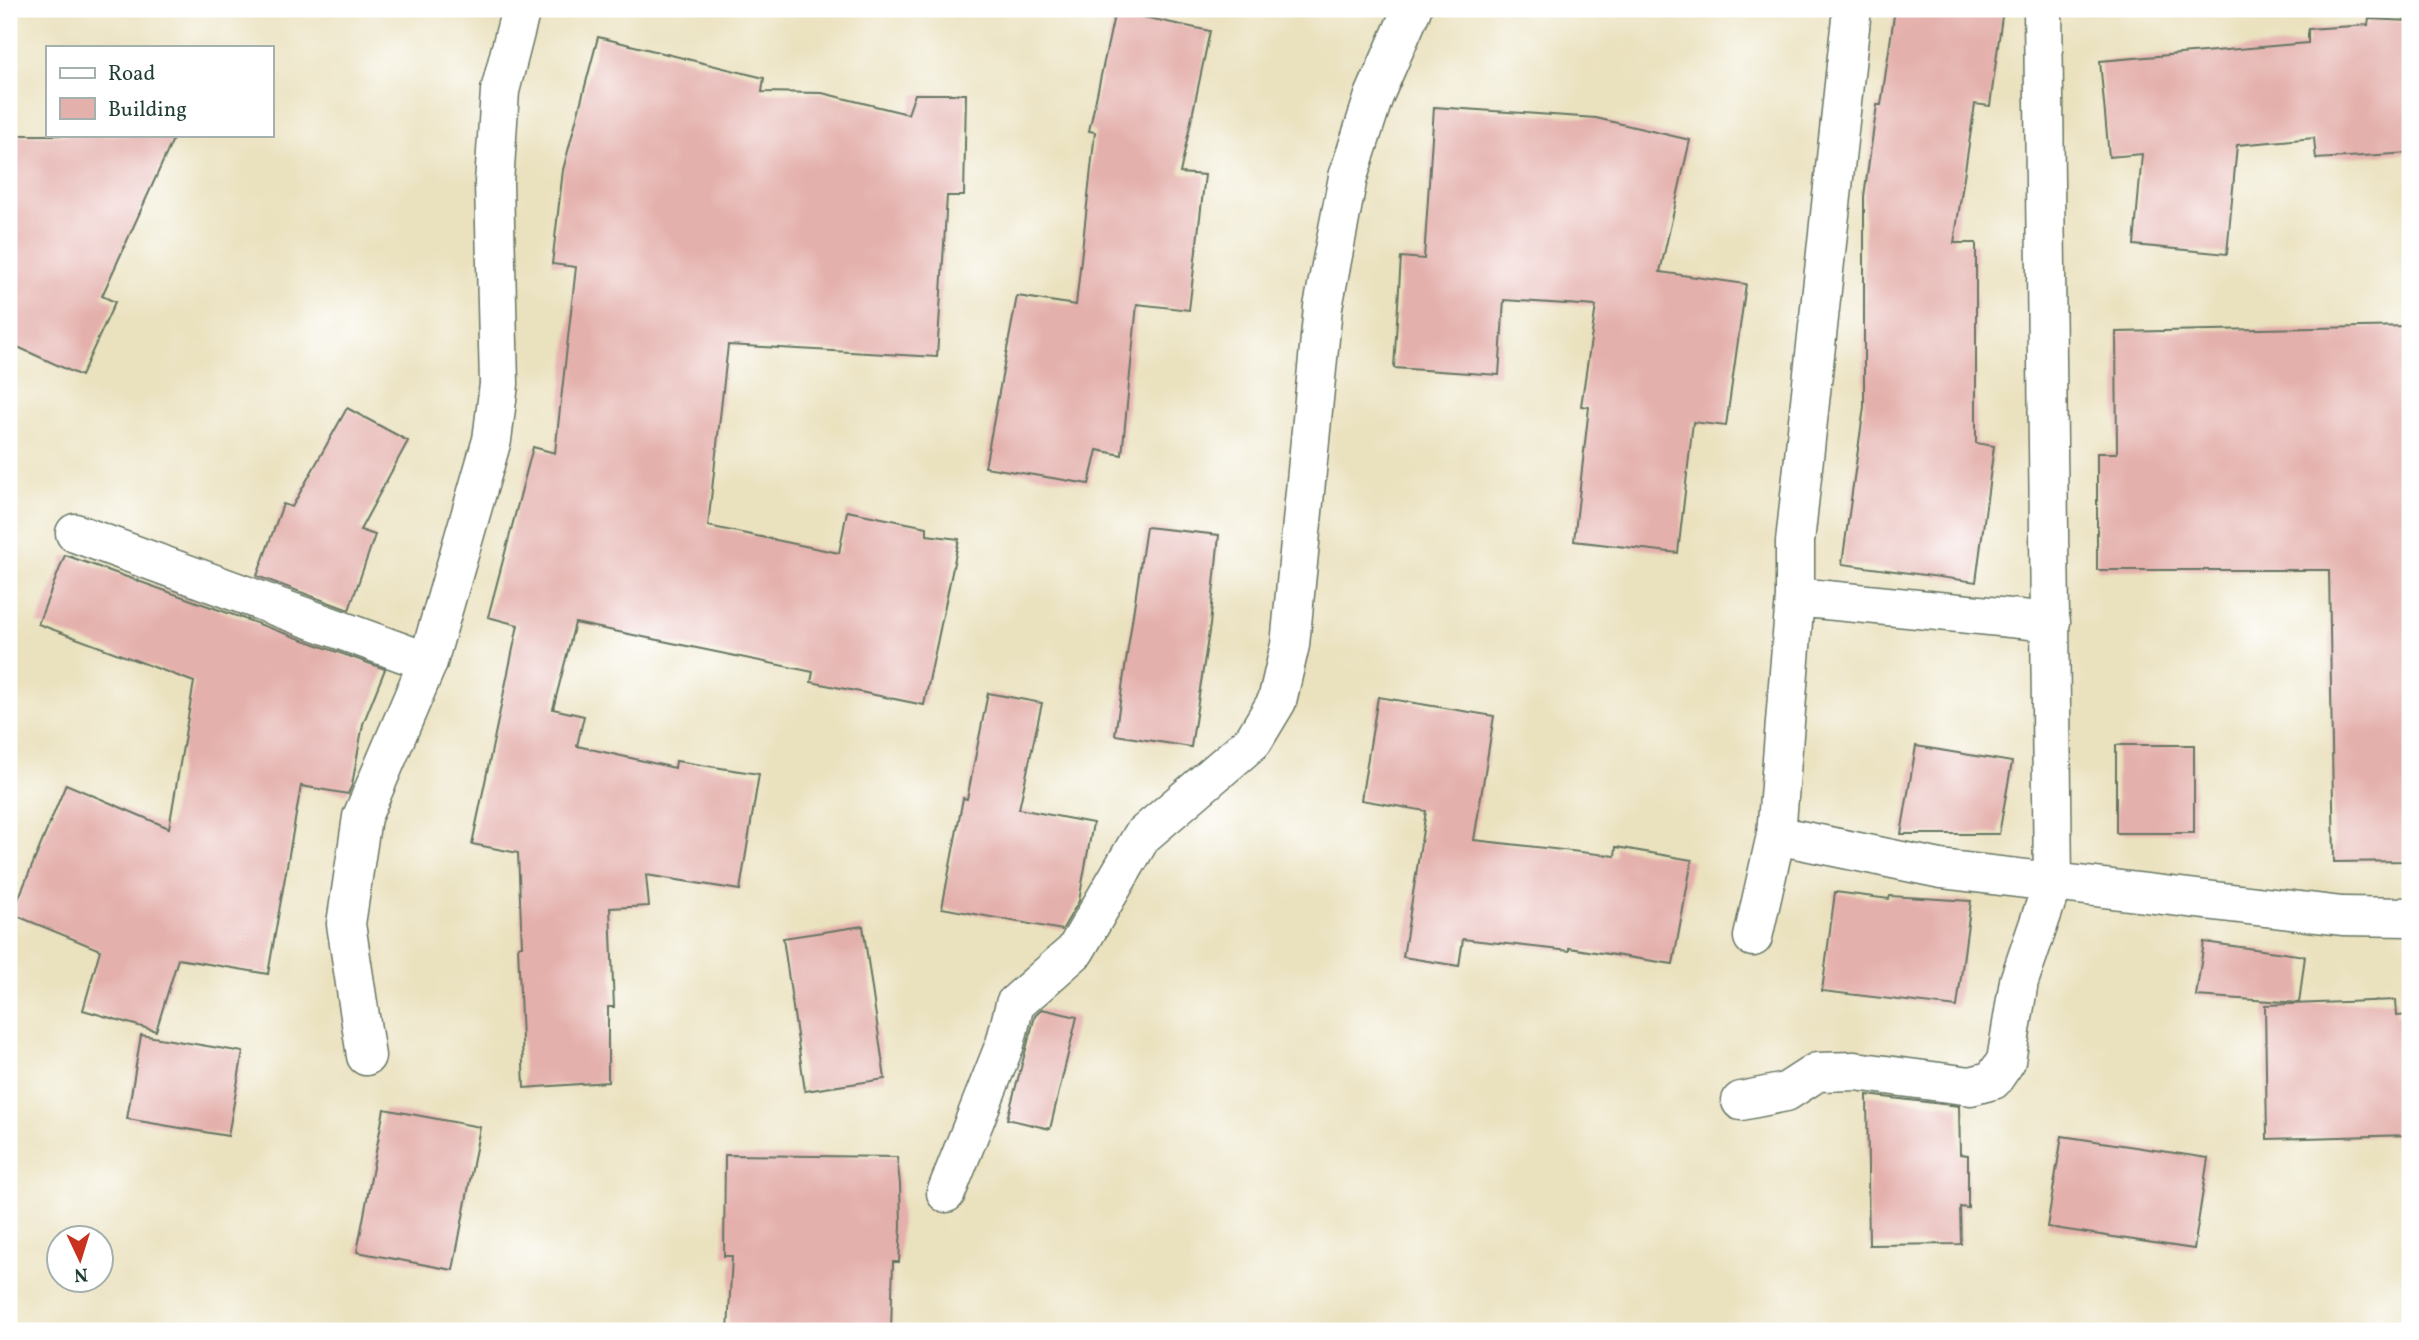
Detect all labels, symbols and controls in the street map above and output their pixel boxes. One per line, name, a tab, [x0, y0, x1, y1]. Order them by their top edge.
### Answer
legend	[46, 46, 273, 136]
text: Road	[108, 60, 155, 89]
text: Building	[108, 96, 187, 125]
north arrow	[46, 1224, 116, 1294]
text: N	[73, 1261, 89, 1287]

